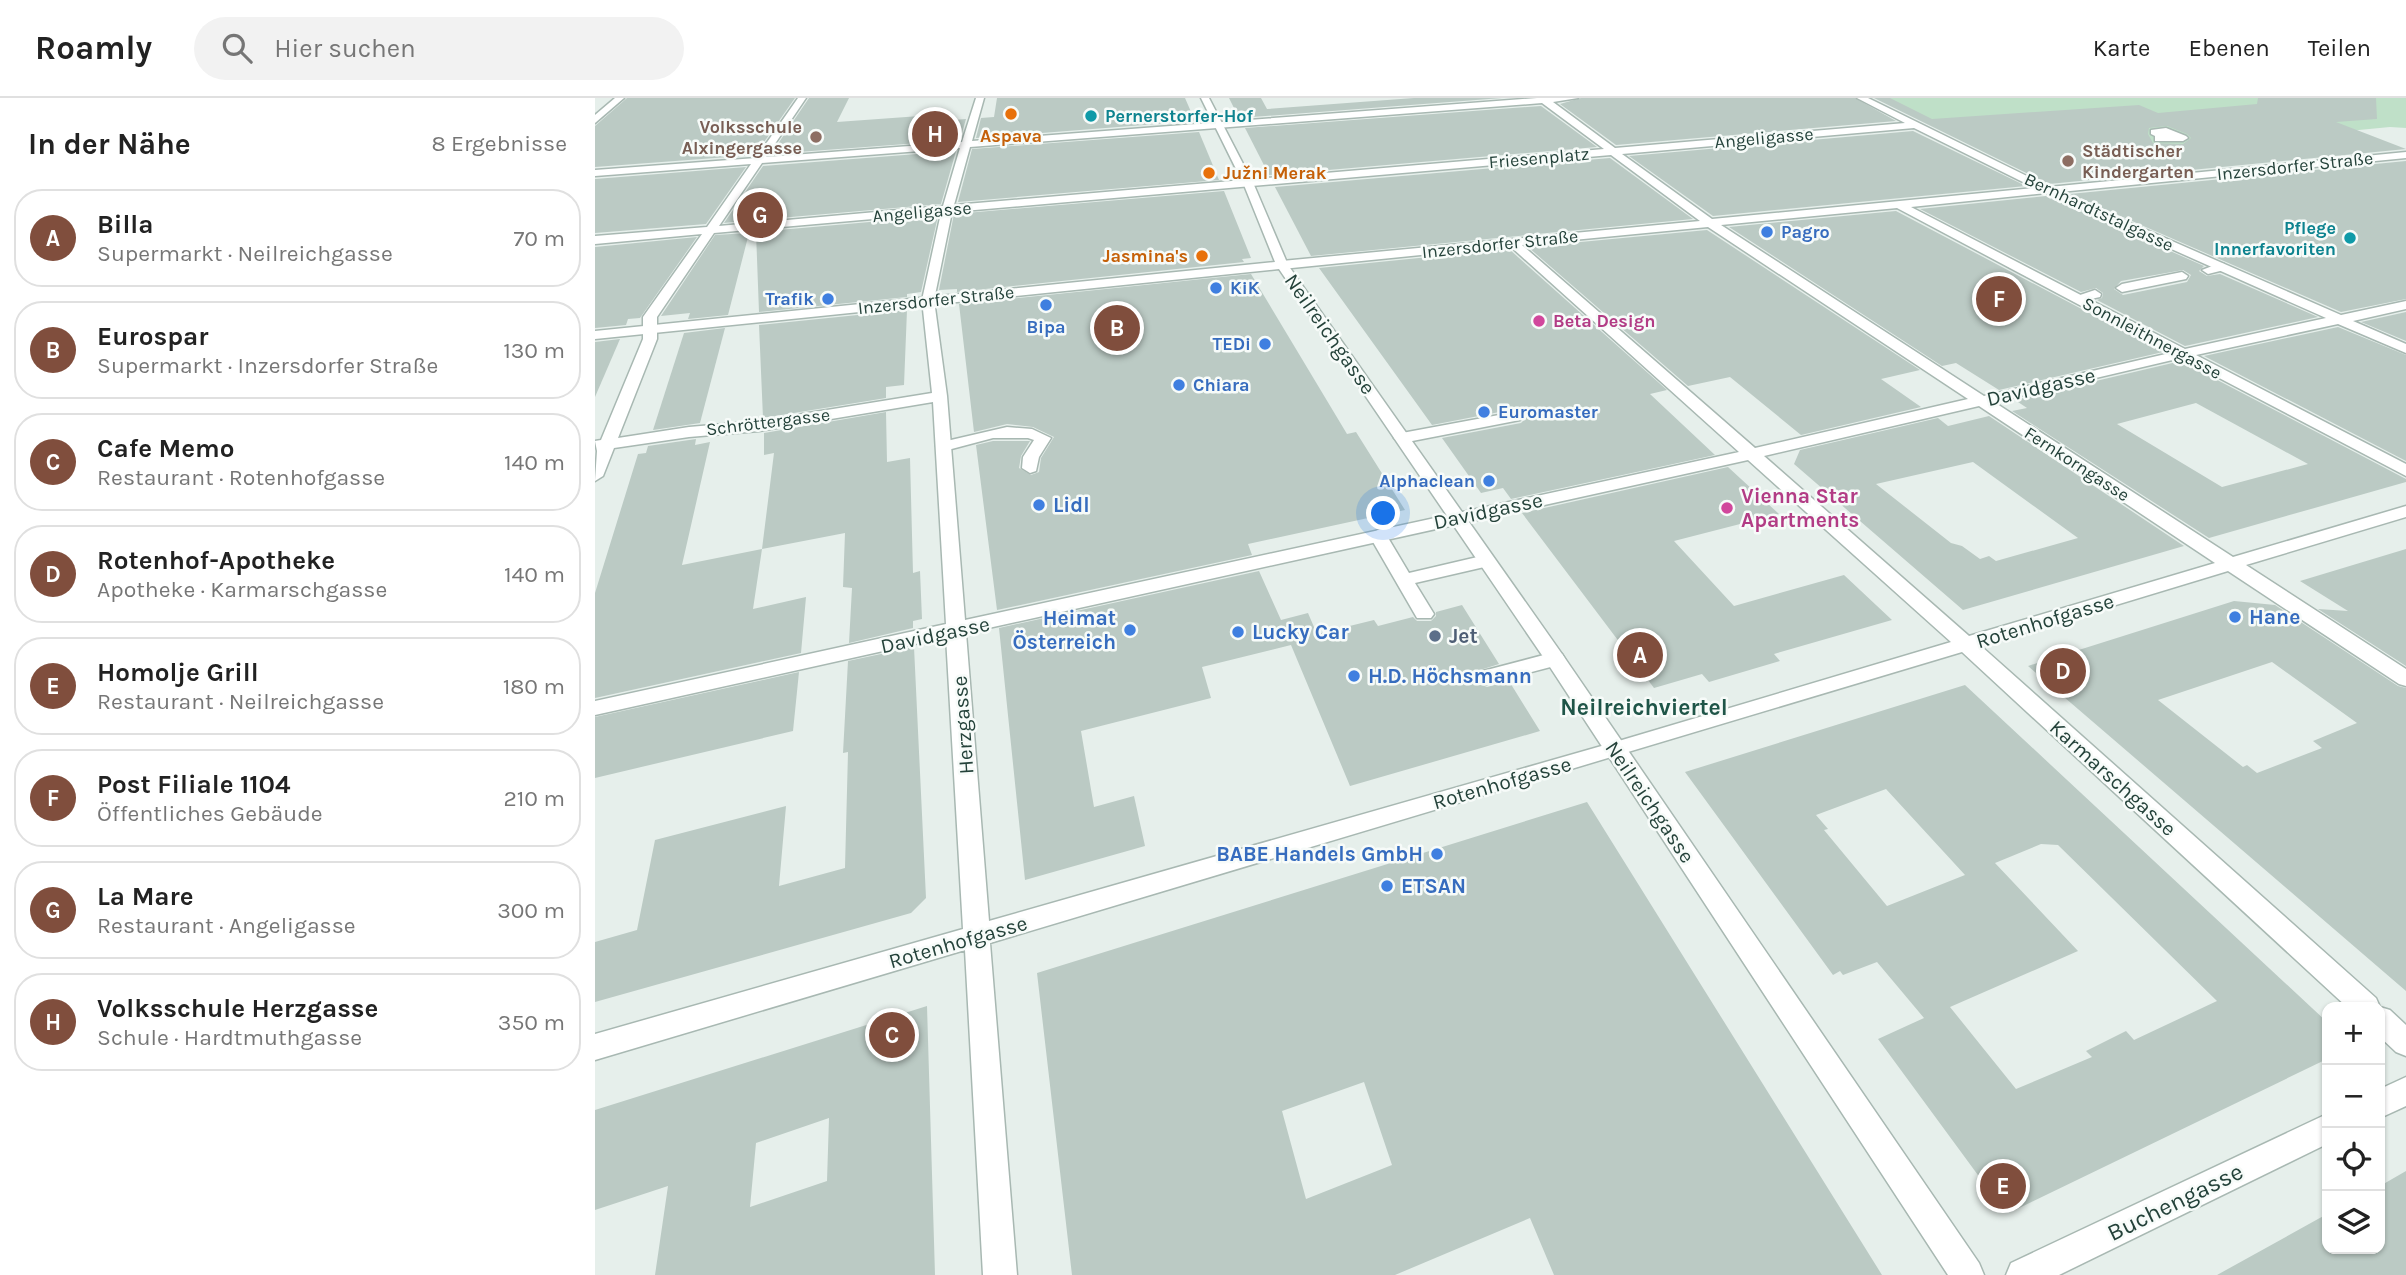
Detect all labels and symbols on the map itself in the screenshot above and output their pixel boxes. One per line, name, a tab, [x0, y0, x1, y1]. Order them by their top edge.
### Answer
place label: Pernerstorfer-Hof	[1105, 105, 1254, 127]
marker: Aspava	[1003, 106, 1019, 122]
pin: H	[912, 108, 958, 160]
marker: Pernerstorfer-Hof	[1083, 108, 1099, 124]
place label: Volksschule Alxingergasse	[682, 116, 802, 159]
street label: Angeligasse	[1714, 123, 1814, 153]
place label: Aspava	[980, 125, 1042, 147]
marker: Volksschule Alxingergasse	[808, 129, 824, 145]
place label: Städtischer Kindergarten	[2082, 140, 2194, 183]
street label: Friesenplatz	[1488, 143, 1590, 173]
street label: Inzersdorfer Straße	[2216, 147, 2374, 185]
marker: Städtischer Kindergarten	[2060, 153, 2076, 169]
place label: Južni Merak	[1223, 162, 1327, 184]
marker: Južni Merak	[1201, 165, 1217, 181]
street label: Bernhardtstalgasse	[2021, 168, 2177, 256]
pin: G	[737, 189, 783, 241]
street label: Angeligasse	[872, 197, 972, 227]
place label: Pflege Innerfavoriten	[2214, 217, 2336, 260]
place label: Pagro	[1781, 221, 1830, 243]
marker: Pagro	[1759, 224, 1775, 240]
street label: Inzersdorfer Straße	[1421, 225, 1579, 263]
marker: Pflege Innerfavoriten	[2342, 230, 2358, 246]
place label: Jasmina's	[1103, 245, 1188, 267]
marker: Jasmina's	[1194, 248, 1210, 264]
street label: Neilreichgasse	[1280, 269, 1380, 399]
pin: F	[1976, 273, 2022, 325]
place label: KiK	[1230, 277, 1260, 299]
marker: KiK	[1208, 280, 1224, 296]
street label: Inzersdorfer Straße	[857, 281, 1015, 319]
place label: Trafik	[765, 288, 814, 310]
marker: Trafik	[820, 291, 836, 307]
street label: Sonnleithnergasse	[2079, 292, 2225, 384]
marker: Bipa	[1038, 297, 1054, 313]
pin: B	[1094, 302, 1140, 354]
place label: Beta Design	[1553, 310, 1655, 332]
marker: Beta Design	[1531, 313, 1547, 329]
place label: Bipa	[1026, 316, 1066, 338]
place label: TEDi	[1213, 333, 1251, 355]
marker: TEDi	[1257, 336, 1273, 352]
street label: Davidgasse	[1984, 363, 2098, 411]
place label: Chiara	[1193, 374, 1250, 396]
marker: Chiara	[1171, 377, 1187, 393]
place label: Euromaster	[1498, 401, 1598, 423]
street label: Schröttergasse	[705, 403, 831, 441]
marker: Euromaster	[1476, 404, 1492, 420]
street label: Fernkorngasse	[2020, 422, 2134, 506]
place label: Alphaclean	[1379, 470, 1475, 492]
marker: Alphaclean	[1481, 473, 1497, 489]
place label: Vienna Star Apartments	[1741, 484, 1859, 532]
street label: Davidgasse	[1431, 488, 1545, 534]
place label: Lidl	[1053, 493, 1090, 517]
your location	[1366, 496, 1400, 530]
marker: Lidl	[1031, 497, 1047, 513]
marker: Vienna Star Apartments	[1719, 500, 1735, 516]
street label: Rotenhofgasse	[1973, 589, 2117, 653]
place label: Hane	[2249, 605, 2300, 629]
place label: Heimat Österreich	[1012, 606, 1116, 654]
marker: Hane	[2227, 609, 2243, 625]
street label: Davidgasse	[878, 612, 992, 658]
place label: Lucky Car	[1252, 620, 1349, 644]
marker: Heimat Österreich	[1122, 622, 1138, 638]
marker: Lucky Car	[1230, 624, 1246, 640]
place label: Jet	[1449, 624, 1478, 648]
marker: Jet	[1427, 628, 1443, 644]
pin: A	[1617, 629, 1663, 681]
pin: D	[2040, 645, 2086, 697]
place label: H.D. Höchsmann	[1368, 664, 1532, 688]
marker: H.D. Höchsmann	[1346, 668, 1362, 684]
street label: Herzgasse	[948, 675, 978, 775]
district label: Neilreichviertel	[1560, 694, 1728, 721]
street label: Karmarschgasse	[2045, 715, 2181, 841]
street label: Neilreichgasse	[1600, 737, 1700, 867]
street label: Rotenhofgasse	[1430, 752, 1574, 814]
place label: BABE Handels GmbH	[1216, 842, 1423, 866]
marker: BABE Handels GmbH	[1429, 846, 1445, 862]
place label: ETSAN	[1401, 874, 1466, 898]
marker: ETSAN	[1379, 878, 1395, 894]
street label: Rotenhofgasse	[886, 911, 1030, 973]
pin: C	[869, 1009, 915, 1061]
street label: Buchengasse	[2103, 1157, 2247, 1247]
pin: E	[1980, 1160, 2026, 1212]

